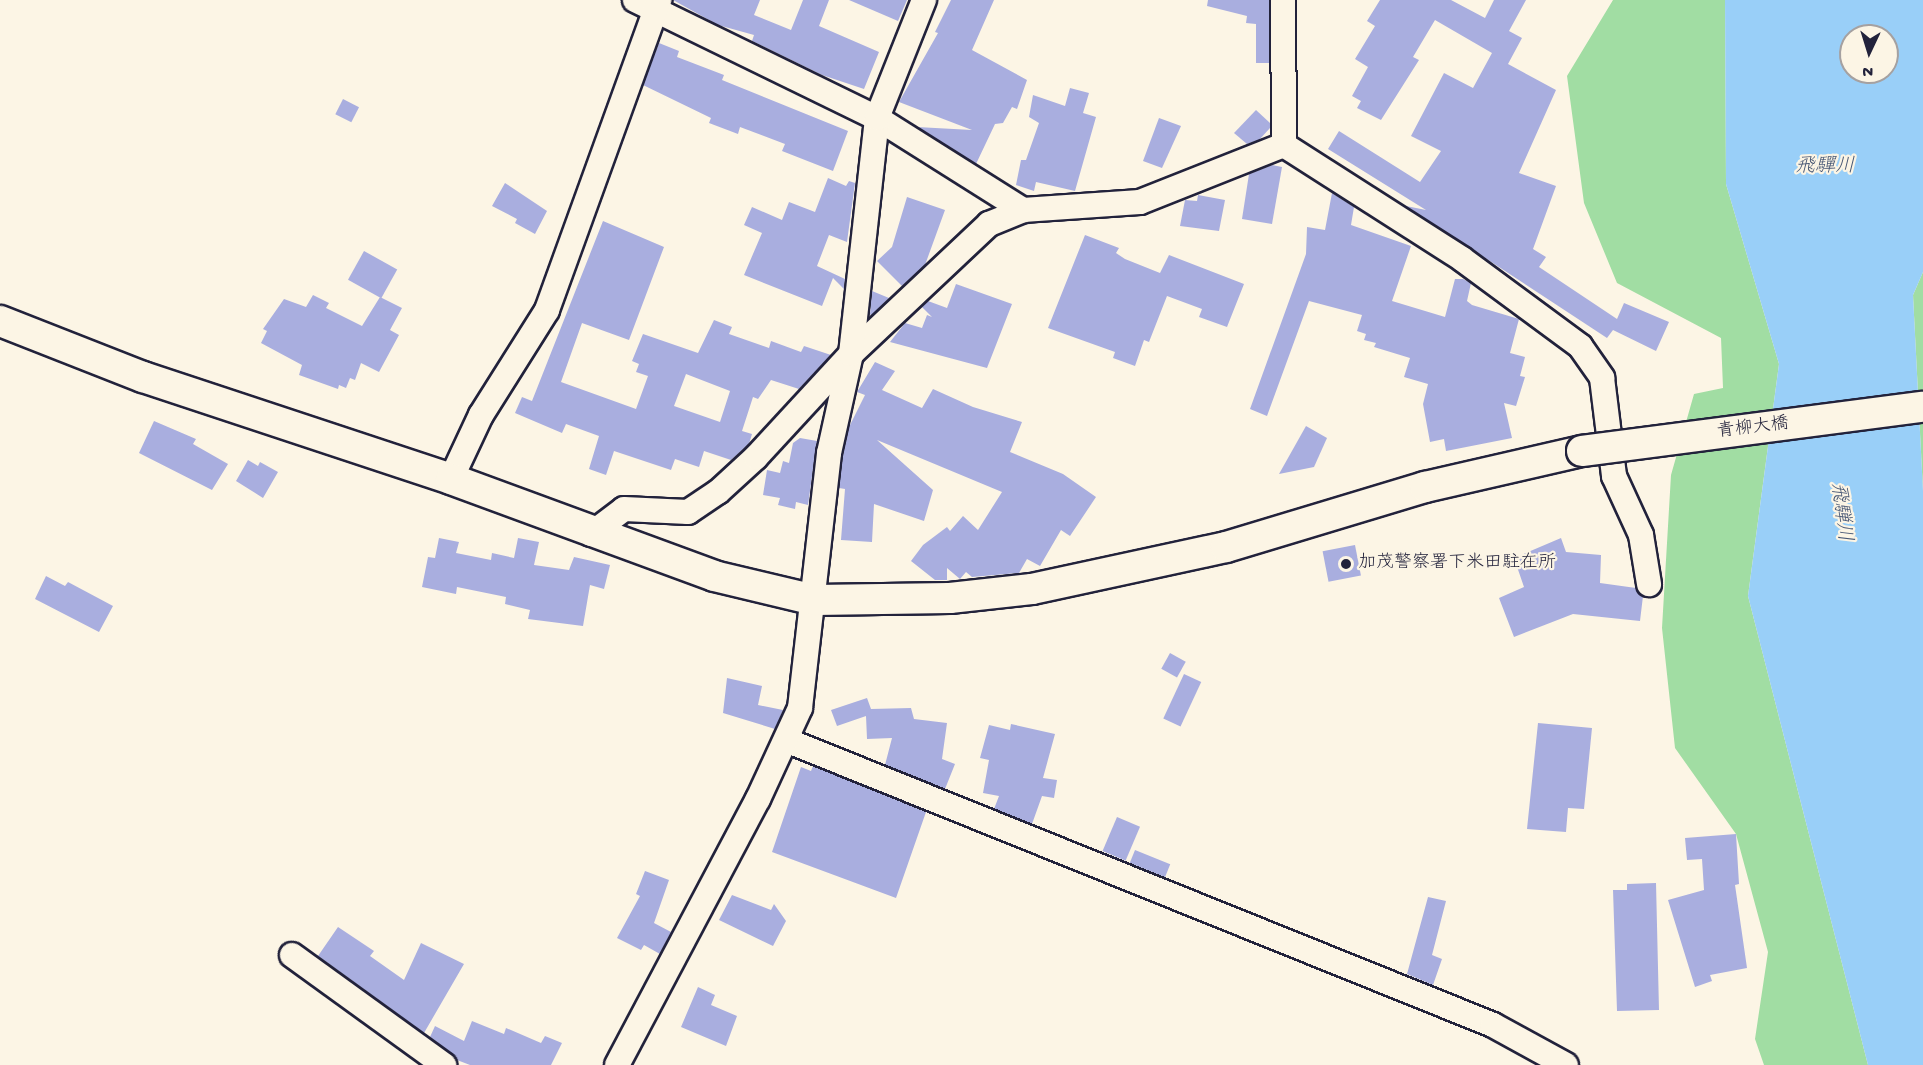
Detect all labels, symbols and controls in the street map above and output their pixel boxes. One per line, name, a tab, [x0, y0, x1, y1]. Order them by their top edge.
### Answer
north arrow	[1839, 24, 1899, 84]
text: N	[1862, 61, 1874, 80]
water label: 飛驒川	[1795, 155, 1855, 179]
street label: 青柳大橋	[1716, 414, 1790, 444]
water label: 飛騨川	[1824, 481, 1856, 543]
place label: 加茂警察署下米田駐在所	[1358, 553, 1556, 575]
marker: 加茂警察署下米田駐在所	[1339, 557, 1353, 571]

